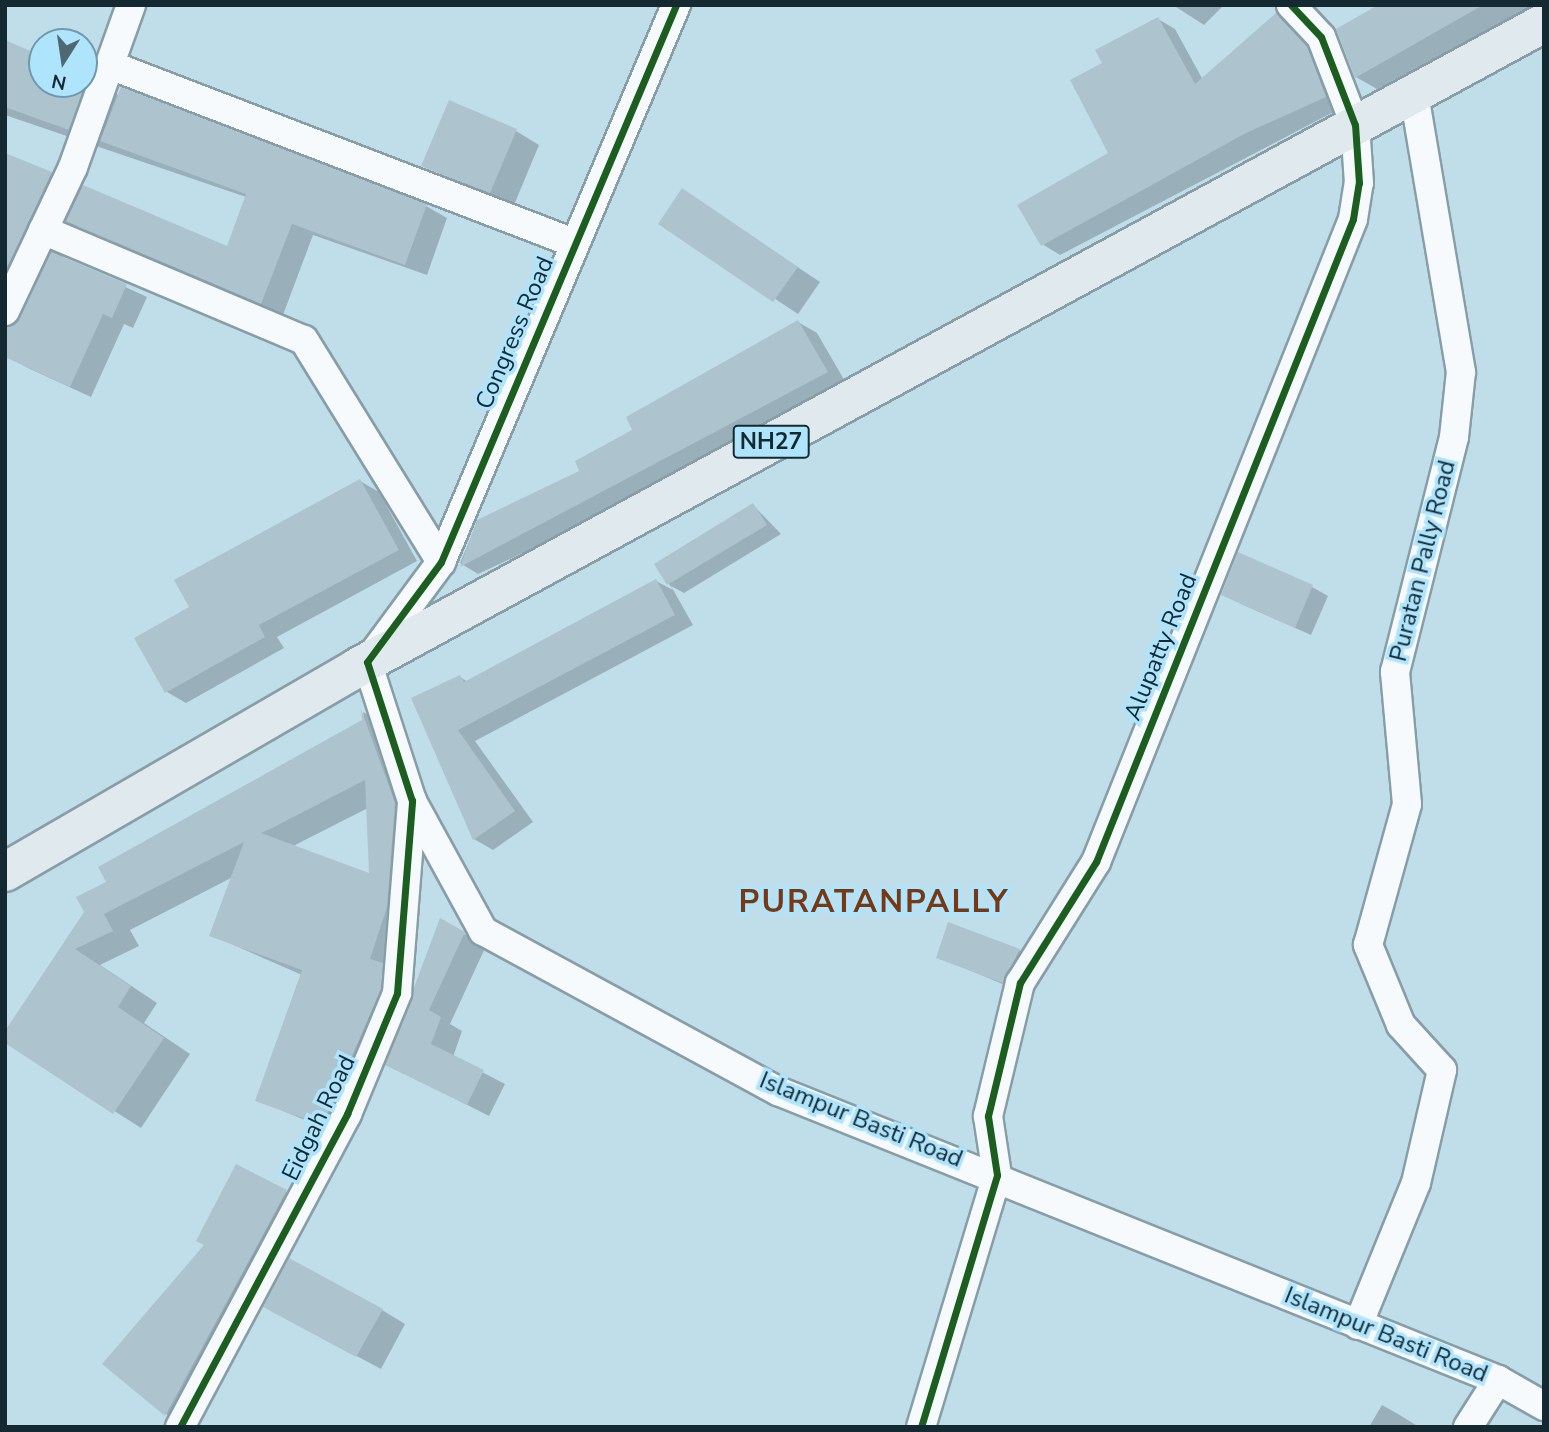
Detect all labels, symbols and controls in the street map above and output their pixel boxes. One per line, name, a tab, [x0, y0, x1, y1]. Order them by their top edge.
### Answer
north arrow	[28, 28, 98, 98]
text: N	[49, 67, 69, 96]
street label: Congress Road	[470, 253, 560, 413]
road number: NH27	[732, 422, 810, 462]
street label: Puratan Pally Road	[1384, 457, 1462, 665]
street label: Alupatty Road	[1118, 569, 1204, 725]
district label: PURATANPALLY	[740, 883, 1008, 921]
street label: Eidgah Road	[276, 1051, 362, 1185]
street label: Islampur Basti Road	[755, 1066, 967, 1174]
street label: Islampur Basti Road	[1280, 1281, 1492, 1389]

